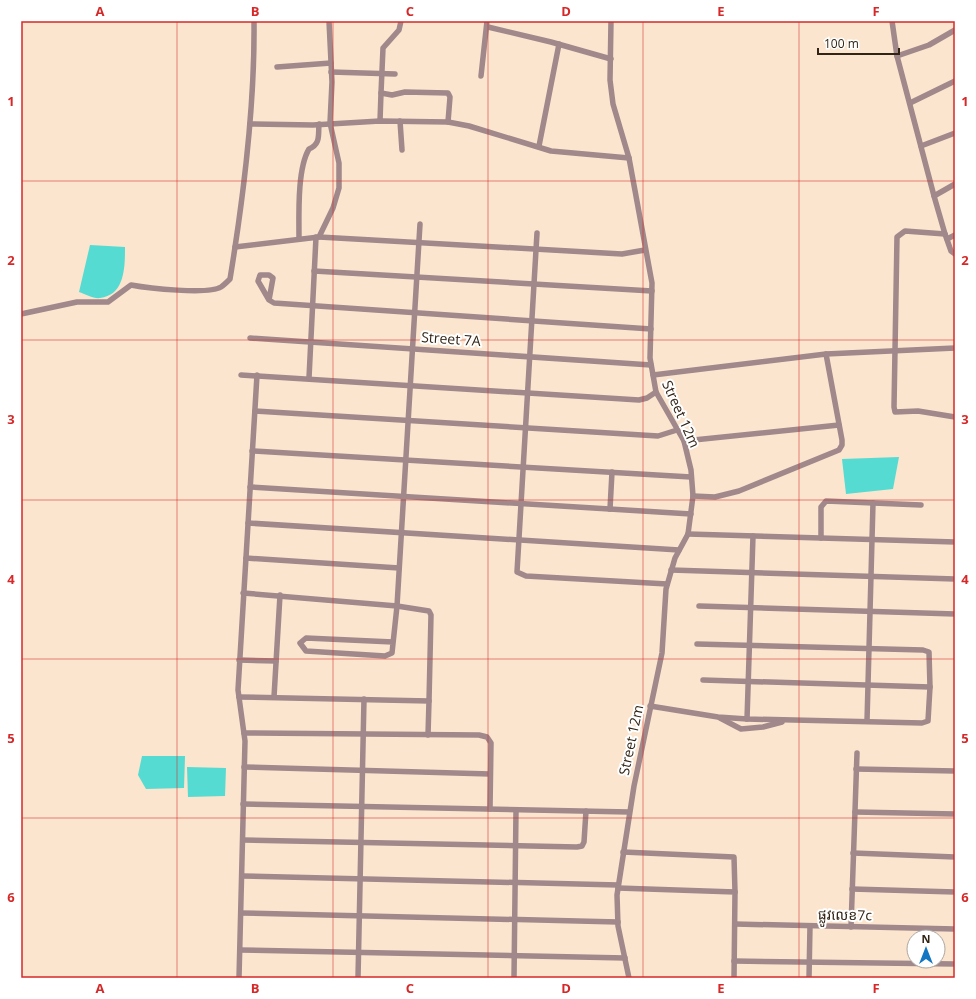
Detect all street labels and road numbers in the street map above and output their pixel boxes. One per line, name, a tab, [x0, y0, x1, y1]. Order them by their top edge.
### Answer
street label: Street 7A	[421, 327, 482, 350]
street label: Street 12m	[658, 377, 705, 450]
street label: Street 12m	[614, 703, 647, 777]
street label: ផ្លូវលេខ7c	[818, 905, 872, 928]

